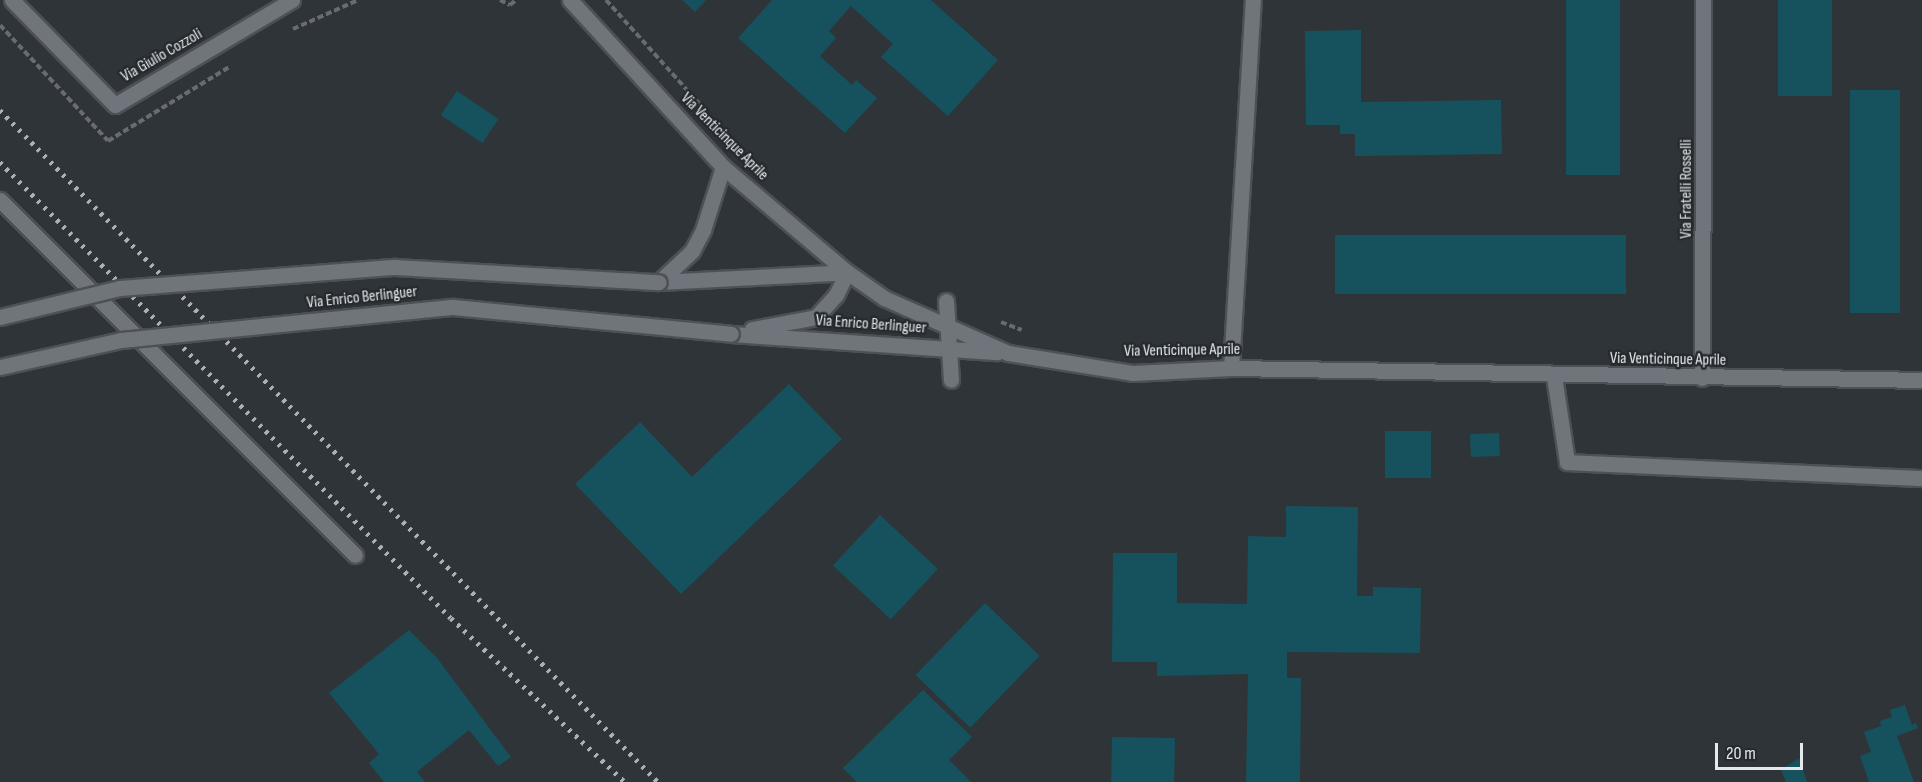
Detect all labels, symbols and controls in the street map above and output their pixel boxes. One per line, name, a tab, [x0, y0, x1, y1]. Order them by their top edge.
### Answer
street label: Via Giulio Cozzoli	[118, 25, 206, 87]
street label: Via Venticinque Aprile	[676, 89, 772, 185]
street label: Via Fratelli Rosselli	[1677, 139, 1697, 239]
street label: Via Enrico Berlinguer	[306, 283, 418, 313]
street label: Via Enrico Berlinguer	[815, 312, 927, 338]
street label: Via Venticinque Aprile	[1124, 340, 1240, 362]
street label: Via Venticinque Aprile	[1610, 349, 1726, 371]
scale bar	[1718, 731, 1806, 769]
text: 20 m	[1726, 743, 1756, 764]

